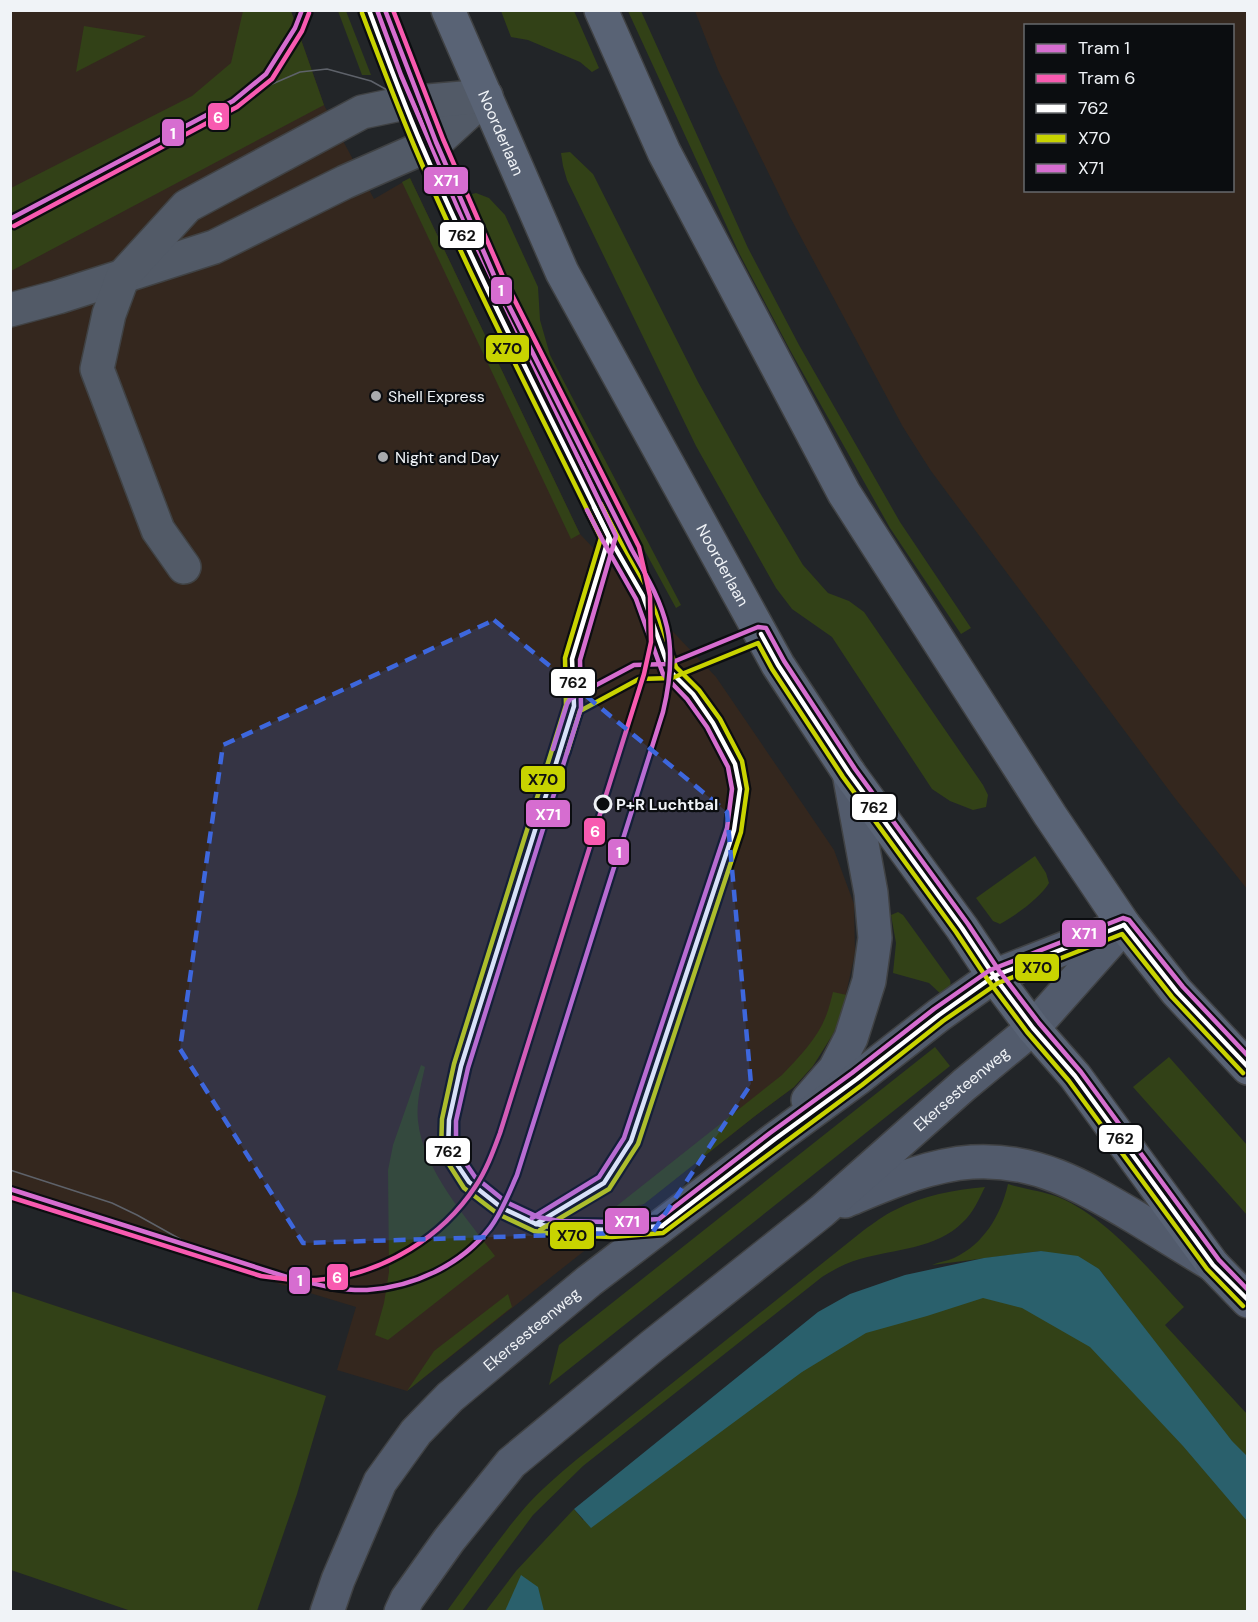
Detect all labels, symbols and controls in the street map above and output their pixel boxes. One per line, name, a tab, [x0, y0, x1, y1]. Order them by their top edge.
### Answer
legend	[1024, 24, 1234, 192]
text: Tram 1	[1078, 36, 1130, 60]
text: Tram 6	[1078, 66, 1136, 90]
street label: Noorderlaan	[474, 87, 529, 179]
text: 762	[1078, 96, 1108, 120]
line badge: 6	[207, 102, 230, 131]
text: 6	[213, 107, 223, 128]
line badge: 1	[161, 118, 185, 147]
text: 1	[170, 123, 176, 144]
text: X70	[1078, 126, 1111, 150]
text: X71	[1078, 156, 1104, 180]
line badge: X71	[423, 166, 469, 195]
text: X71	[433, 170, 459, 191]
line badge: 762	[439, 221, 485, 249]
text: 762	[448, 225, 476, 246]
line badge: 1	[490, 276, 513, 305]
text: 1	[498, 280, 504, 301]
line badge: X70	[485, 334, 530, 363]
text: X70	[492, 338, 522, 359]
place label: Shell Express	[388, 386, 485, 407]
marker: Shell Express	[369, 389, 383, 403]
place label: Night and Day	[395, 447, 499, 468]
marker: Night and Day	[376, 450, 390, 464]
street label: Noorderlaan	[692, 520, 754, 610]
line badge: 762	[550, 668, 596, 697]
text: 762	[559, 672, 587, 693]
line badge: X70	[520, 765, 566, 793]
text: X70	[528, 769, 558, 790]
line badge: 762	[851, 793, 897, 821]
place label: P+R Luchtbal	[616, 794, 718, 815]
marker: P+R Luchtbal	[594, 795, 612, 813]
text: 762	[860, 797, 888, 818]
line badge: X71	[525, 799, 571, 828]
text: X71	[535, 804, 561, 825]
line badge: 6	[583, 817, 606, 846]
text: 6	[590, 821, 600, 842]
line badge: 1	[607, 838, 630, 866]
text: 1	[616, 842, 622, 863]
line badge: X71	[1061, 919, 1107, 948]
text: X71	[1071, 923, 1097, 944]
line badge: X70	[1014, 953, 1060, 982]
text: X70	[1022, 957, 1052, 978]
street label: Ekersesteenweg	[909, 1042, 1013, 1136]
line badge: 762	[1098, 1124, 1143, 1153]
text: 762	[1106, 1128, 1134, 1149]
line badge: 762	[425, 1137, 471, 1165]
text: 762	[434, 1141, 462, 1162]
line badge: X71	[604, 1207, 650, 1235]
text: X71	[614, 1211, 640, 1232]
line badge: X70	[549, 1221, 595, 1250]
text: X70	[557, 1225, 587, 1246]
line badge: 6	[326, 1263, 349, 1291]
line badge: 1	[288, 1266, 311, 1295]
text: 6	[332, 1267, 342, 1288]
text: 1	[297, 1270, 303, 1291]
street label: Ekersesteenweg	[479, 1283, 584, 1375]

